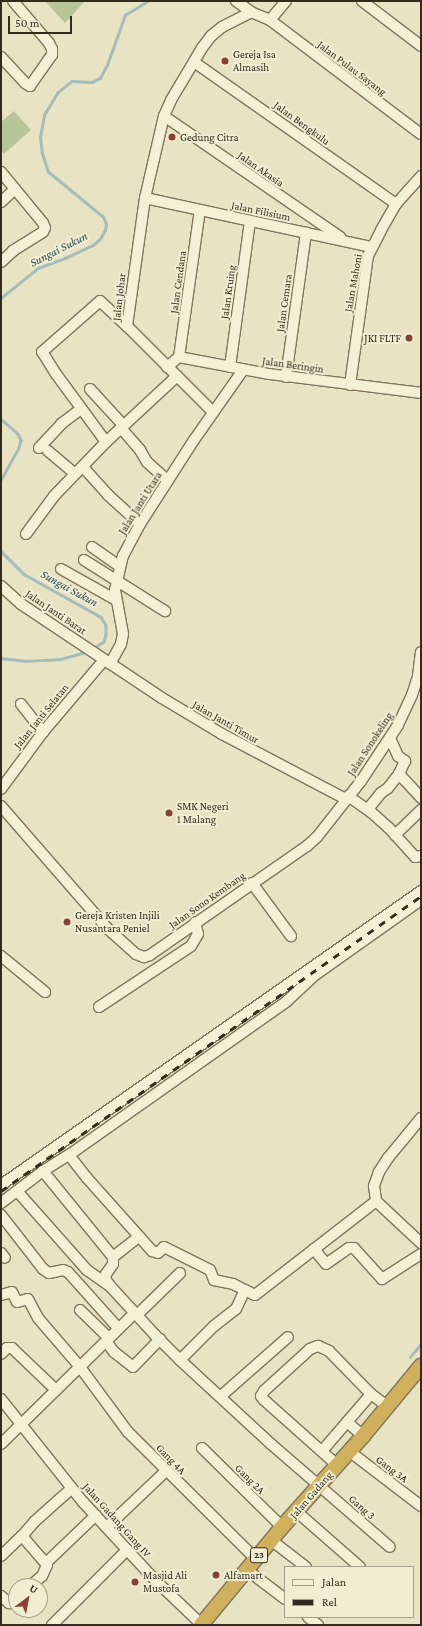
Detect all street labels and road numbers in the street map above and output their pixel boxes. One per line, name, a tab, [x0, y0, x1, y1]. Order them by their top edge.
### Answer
street label: Jalan Pulau Sayang	[315, 38, 389, 98]
street label: Jalan Bengkulu	[271, 98, 333, 148]
street label: Jalan Akasia	[235, 148, 287, 190]
street label: Jalan Filisium	[230, 198, 292, 224]
street label: Jalan Cendana	[167, 250, 189, 314]
street label: Jalan Mahoni	[341, 253, 365, 313]
street label: Jalan Kruing	[218, 264, 238, 320]
street label: Jalan Johar	[110, 272, 128, 322]
street label: Jalan Cemara	[273, 273, 295, 333]
street label: Jalan Beringin	[261, 354, 325, 376]
street label: Jalan Janti Utara	[115, 469, 165, 537]
street label: Jalan Janti Barat	[23, 587, 89, 637]
street label: Jalan Janti Selatan	[11, 681, 71, 751]
street label: Jalan Janti Timur	[190, 698, 262, 746]
street label: Jalan Sonokeling	[345, 710, 395, 778]
street label: Jalan Sono Kembang	[166, 869, 248, 931]
street label: Gang 4A	[153, 1441, 189, 1477]
street label: Gang 3A	[373, 1453, 411, 1485]
street label: Gang 2A	[232, 1461, 268, 1497]
street label: Jalan Gadang	[287, 1469, 335, 1521]
street label: Jalan Gadang Gang IV	[80, 1480, 154, 1560]
street label: Gang 3	[346, 1492, 378, 1522]
road number: 23	[250, 1547, 268, 1563]

